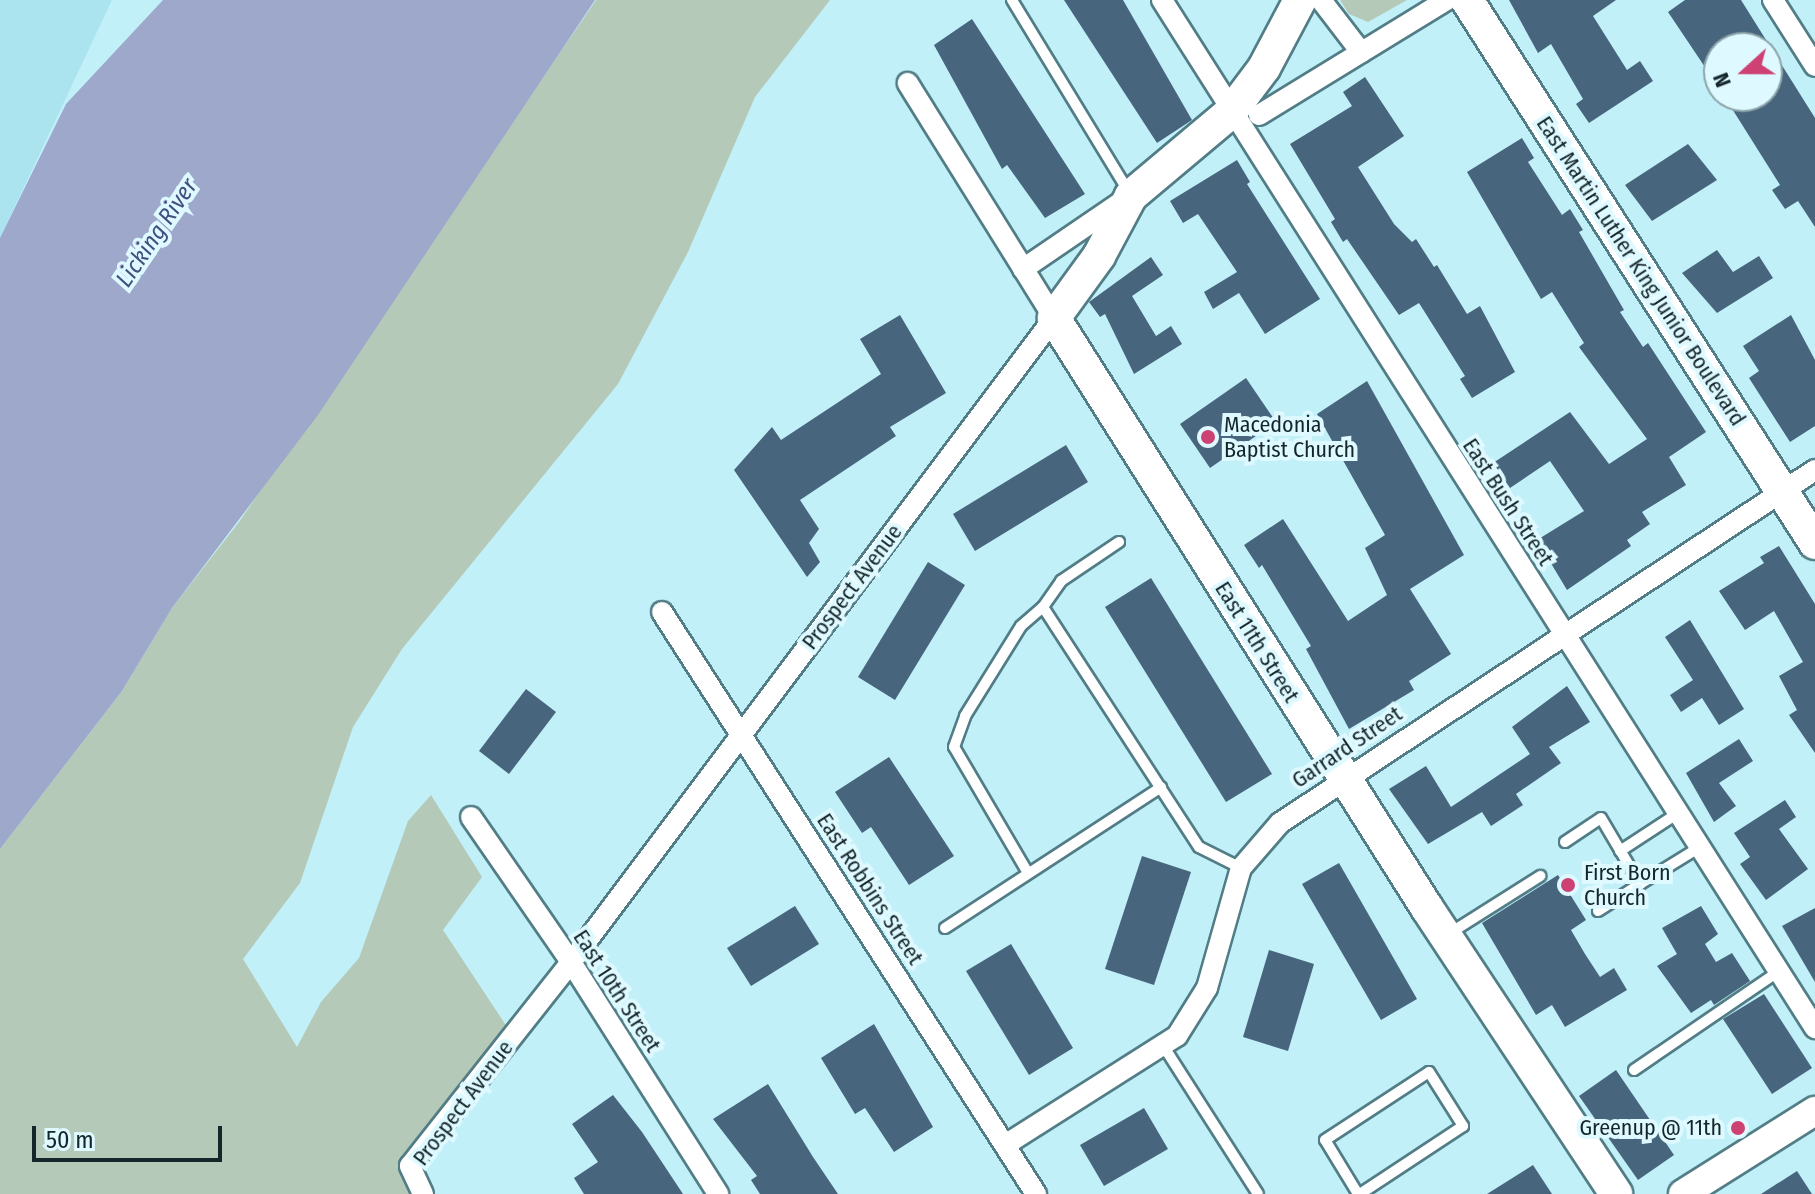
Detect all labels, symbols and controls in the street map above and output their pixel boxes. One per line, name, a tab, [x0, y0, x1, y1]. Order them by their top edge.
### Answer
north arrow	[1703, 32, 1783, 112]
text: N	[1707, 69, 1737, 91]
street label: East Martin Luther King Junior Boulevard	[1531, 111, 1751, 431]
water label: Licking River	[110, 173, 204, 293]
place label: Macedonia Baptist Church	[1224, 411, 1355, 462]
marker: Macedonia Baptist Church	[1199, 428, 1217, 446]
street label: East Bush Street	[1457, 433, 1559, 571]
street label: Prospect Avenue	[796, 519, 908, 655]
street label: East 11th Street	[1209, 577, 1305, 707]
street label: Garrard Street	[1287, 701, 1407, 793]
street label: East Robbins Street	[811, 808, 929, 970]
place label: First Born Church	[1584, 859, 1670, 910]
marker: First Born Church	[1559, 876, 1577, 894]
street label: East 10th Street	[568, 925, 666, 1057]
street label: Prospect Avenue	[407, 1035, 519, 1171]
scale bar	[36, 1110, 226, 1160]
place label: Greenup @ 11th	[1579, 1115, 1722, 1141]
marker: Greenup @ 11th	[1729, 1119, 1747, 1137]
text: 50 m	[46, 1126, 94, 1154]

